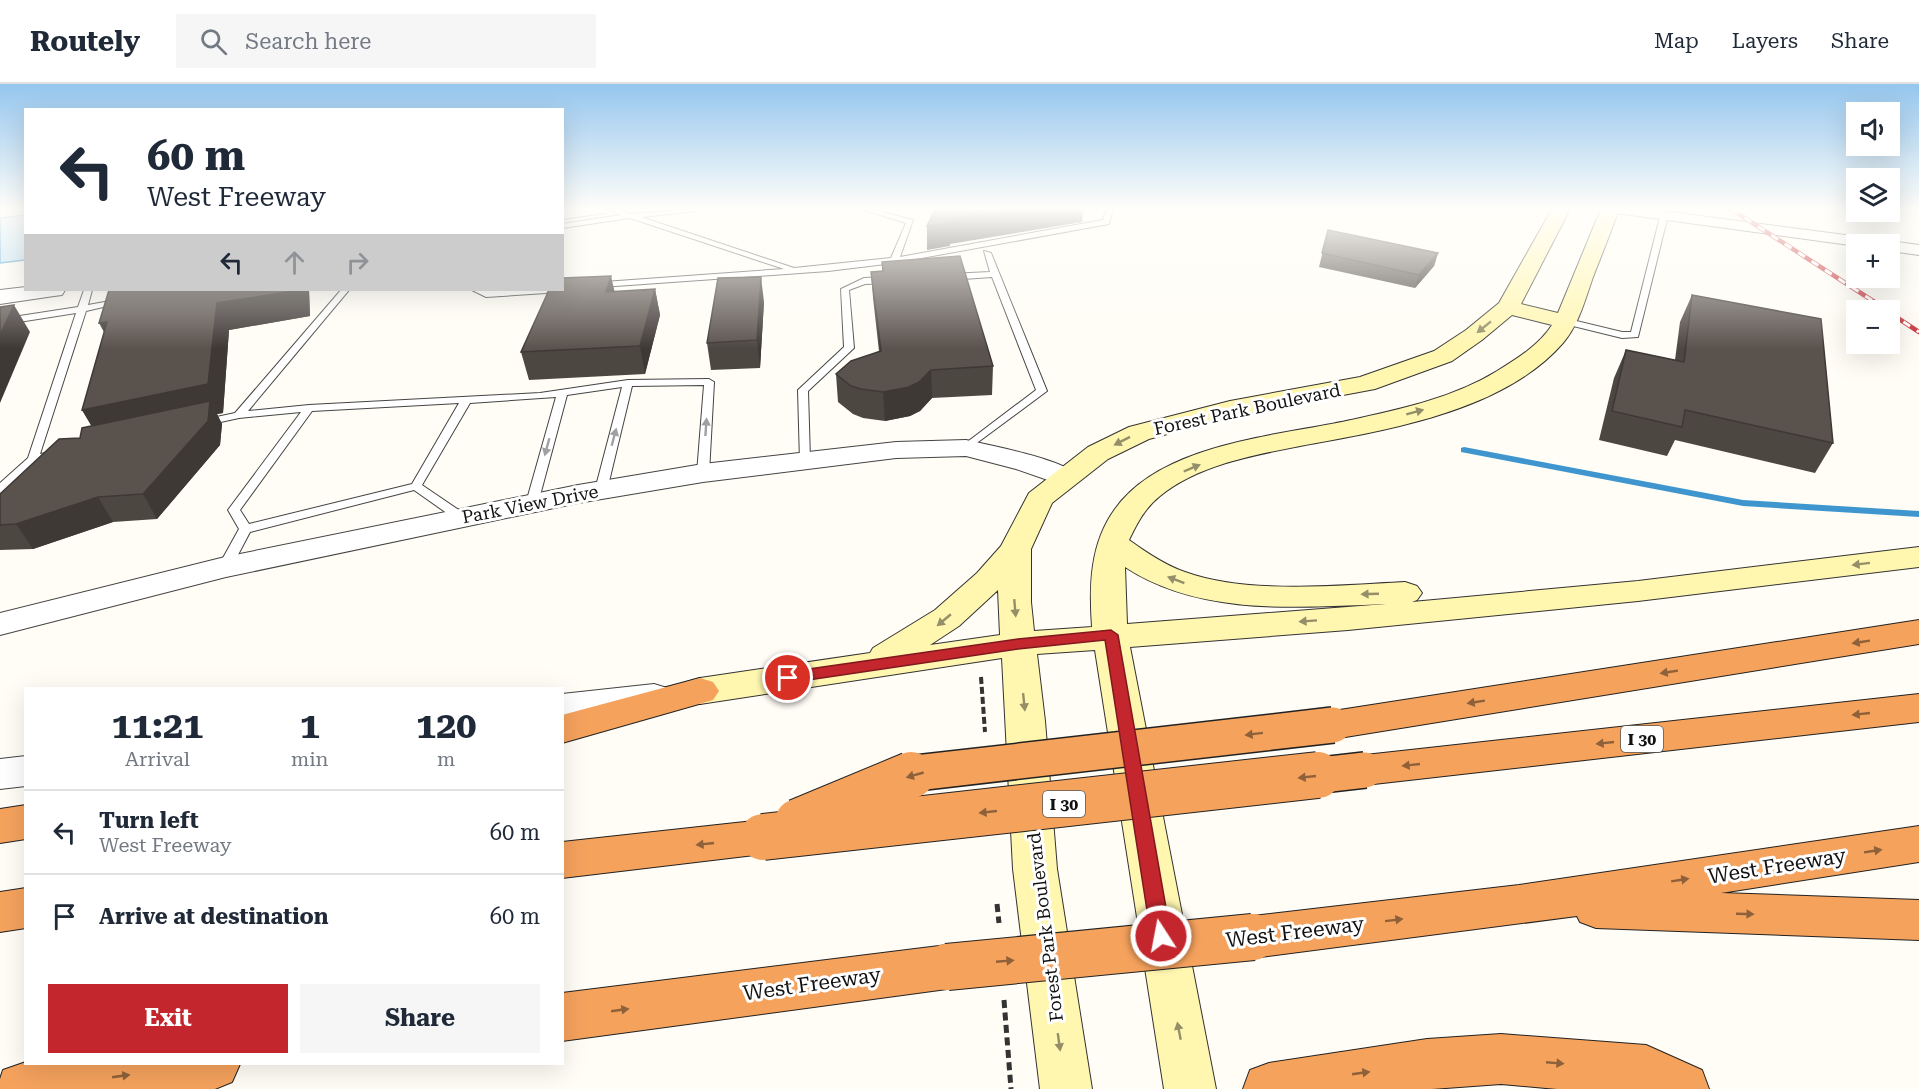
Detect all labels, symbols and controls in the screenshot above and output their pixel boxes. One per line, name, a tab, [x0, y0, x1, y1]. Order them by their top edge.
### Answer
search box	[176, 14, 596, 68]
text: Routely	[30, 25, 140, 58]
icon: search	[197, 25, 230, 58]
text: Search here	[245, 29, 371, 54]
text: Map	[1654, 29, 1699, 53]
text: Layers	[1732, 29, 1798, 53]
text: Share	[1831, 29, 1889, 53]
map controls	[1846, 102, 1900, 354]
button: sound	[1846, 102, 1900, 156]
text: 60 m	[147, 131, 245, 180]
icon: left	[48, 132, 126, 210]
button: layers	[1846, 168, 1900, 222]
text: West Freeway	[147, 181, 326, 213]
button: +	[1846, 234, 1900, 288]
icon: left	[215, 246, 248, 279]
icon: ahead	[278, 246, 311, 279]
icon: right	[341, 246, 374, 279]
button: −	[1846, 300, 1900, 354]
one-way arrow	[1476, 320, 1492, 333]
street label: Forest Park Boulevard	[1152, 379, 1343, 439]
one-way arrow	[1406, 406, 1424, 416]
one-way arrow	[701, 418, 710, 437]
one-way arrow	[610, 428, 620, 446]
one-way arrow	[1113, 436, 1130, 446]
one-way arrow	[542, 438, 552, 456]
one-way arrow	[1183, 463, 1201, 473]
street label: Park View Drive	[460, 480, 600, 528]
one-way arrow	[1851, 559, 1870, 569]
one-way arrow	[1167, 575, 1185, 585]
one-way arrow	[1360, 589, 1379, 599]
one-way arrow	[1010, 598, 1020, 617]
one-way arrow	[937, 613, 952, 626]
one-way arrow	[1299, 617, 1318, 626]
one-way arrow	[1852, 637, 1871, 646]
pin	[762, 652, 813, 703]
icon: arrive	[771, 661, 804, 694]
one-way arrow	[1659, 667, 1678, 676]
one-way arrow	[1019, 692, 1029, 711]
one-way arrow	[1466, 698, 1485, 707]
text: 11:21	[112, 705, 203, 747]
text: 1	[300, 705, 320, 747]
text: 120	[416, 705, 476, 747]
one-way arrow	[1851, 709, 1870, 719]
road number: I 30	[1621, 726, 1663, 752]
one-way arrow	[1244, 729, 1263, 739]
one-way arrow	[1595, 738, 1614, 748]
text: Arrival	[125, 747, 190, 771]
text: min	[291, 747, 328, 771]
text: m	[437, 747, 455, 771]
one-way arrow	[1401, 760, 1420, 770]
one-way arrow	[906, 771, 924, 780]
one-way arrow	[1297, 772, 1316, 781]
road number: I 30	[1043, 791, 1085, 817]
one-way arrow	[978, 807, 997, 817]
text: Turn left	[99, 808, 199, 833]
icon: left	[48, 816, 81, 849]
text: 60 m	[490, 820, 540, 845]
street label: Forest Park Boulevard	[1023, 831, 1067, 1023]
text: West Freeway	[99, 833, 232, 857]
one-way arrow	[696, 839, 715, 848]
street label: West Freeway	[1706, 843, 1848, 889]
one-way arrow	[1864, 846, 1883, 855]
one-way arrow	[1671, 876, 1690, 885]
icon: arrive	[48, 900, 81, 933]
text: Arrive at destination	[99, 904, 328, 929]
text: 60 m	[490, 904, 540, 929]
position arrow	[1129, 904, 1193, 968]
one-way arrow	[1736, 909, 1755, 918]
street label: West Freeway	[1224, 912, 1366, 952]
one-way arrow	[1385, 915, 1404, 925]
one-way arrow	[995, 956, 1014, 966]
street label: West Freeway	[741, 962, 883, 1006]
button: Exit	[48, 984, 288, 1053]
button: Share	[300, 984, 540, 1053]
one-way arrow	[611, 1005, 630, 1014]
one-way arrow	[1174, 1022, 1183, 1041]
one-way arrow	[1054, 1033, 1064, 1052]
one-way arrow	[1545, 1058, 1564, 1068]
one-way arrow	[1351, 1069, 1370, 1078]
one-way arrow	[112, 1071, 131, 1080]

